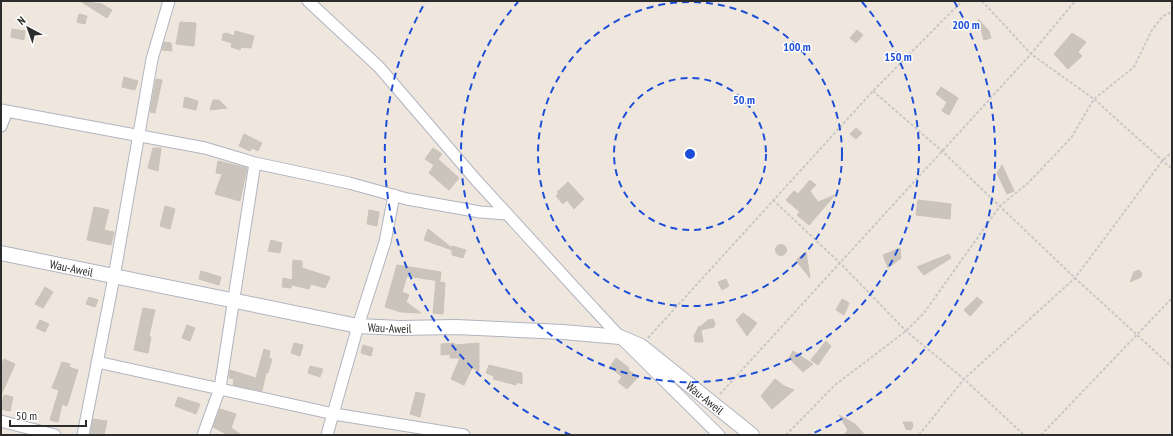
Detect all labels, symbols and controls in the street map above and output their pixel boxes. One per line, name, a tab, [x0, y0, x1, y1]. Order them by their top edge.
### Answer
north arrow	[8, 8, 48, 48]
text: N	[15, 13, 28, 28]
text: 200 m	[952, 17, 980, 32]
text: 100 m	[783, 39, 811, 54]
text: 150 m	[884, 49, 912, 64]
text: 50 m	[733, 92, 755, 107]
centre of rings	[683, 147, 697, 161]
street label: Wau-Aweil	[49, 256, 95, 279]
street label: Wau-Aweil	[367, 319, 412, 336]
street label: Wau-Aweil	[683, 378, 727, 417]
scale bar	[10, 402, 86, 428]
text: 50 m	[16, 408, 37, 423]

